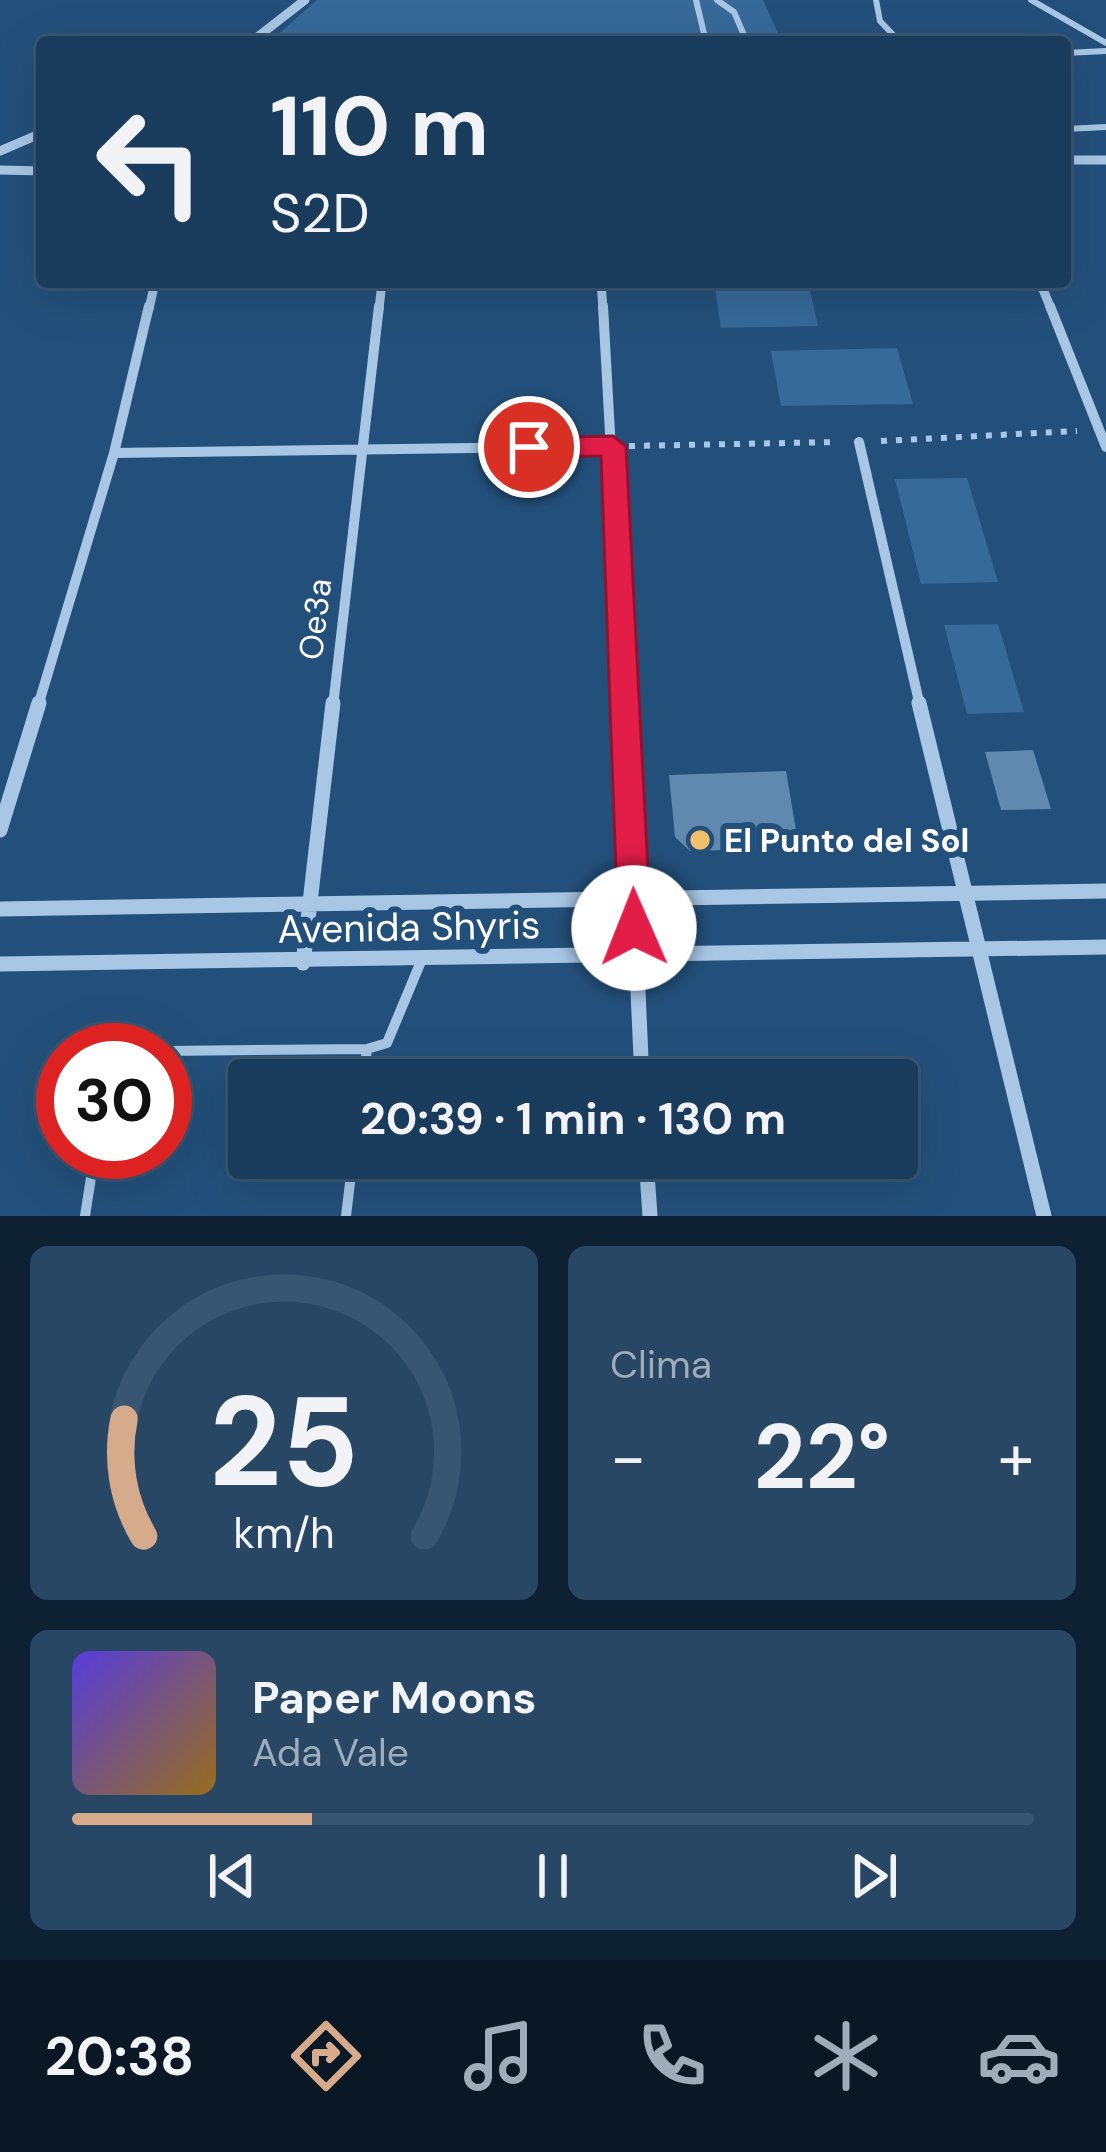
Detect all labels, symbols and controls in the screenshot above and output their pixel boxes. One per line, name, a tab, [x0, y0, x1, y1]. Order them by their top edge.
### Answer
text: 110 m	[270, 72, 489, 181]
icon: left	[72, 84, 228, 240]
text: S2D	[270, 178, 370, 249]
pin	[478, 396, 580, 498]
icon: arrive	[496, 414, 562, 480]
street label: Oe3a	[289, 576, 341, 662]
place label: El Punto del Sol	[724, 819, 969, 862]
marker: El Punto del Sol	[687, 827, 713, 853]
position arrow	[571, 865, 697, 991]
street label: Avenida Shyris	[277, 899, 541, 955]
speed limit sign: 30	[36, 1023, 192, 1179]
text: 20:39 · 1 min · 130 m	[360, 1089, 786, 1148]
text: Clima	[610, 1339, 712, 1390]
text: 25	[209, 1361, 359, 1524]
text: 22°	[754, 1399, 890, 1516]
text: −	[610, 1415, 646, 1500]
text: +	[998, 1415, 1034, 1500]
text: km/h	[233, 1505, 335, 1561]
text: Paper Moons	[252, 1668, 537, 1727]
text: Ada Vale	[252, 1727, 409, 1778]
icon: previous	[199, 1843, 265, 1909]
icon: pause	[520, 1843, 586, 1909]
icon: next	[841, 1843, 907, 1909]
icon: directions	[284, 2014, 368, 2098]
icon: music	[457, 2014, 541, 2098]
icon: phone	[630, 2014, 714, 2098]
icon: climate	[804, 2014, 888, 2098]
icon: car	[977, 2014, 1061, 2098]
text: 20:38	[45, 2021, 194, 2092]

